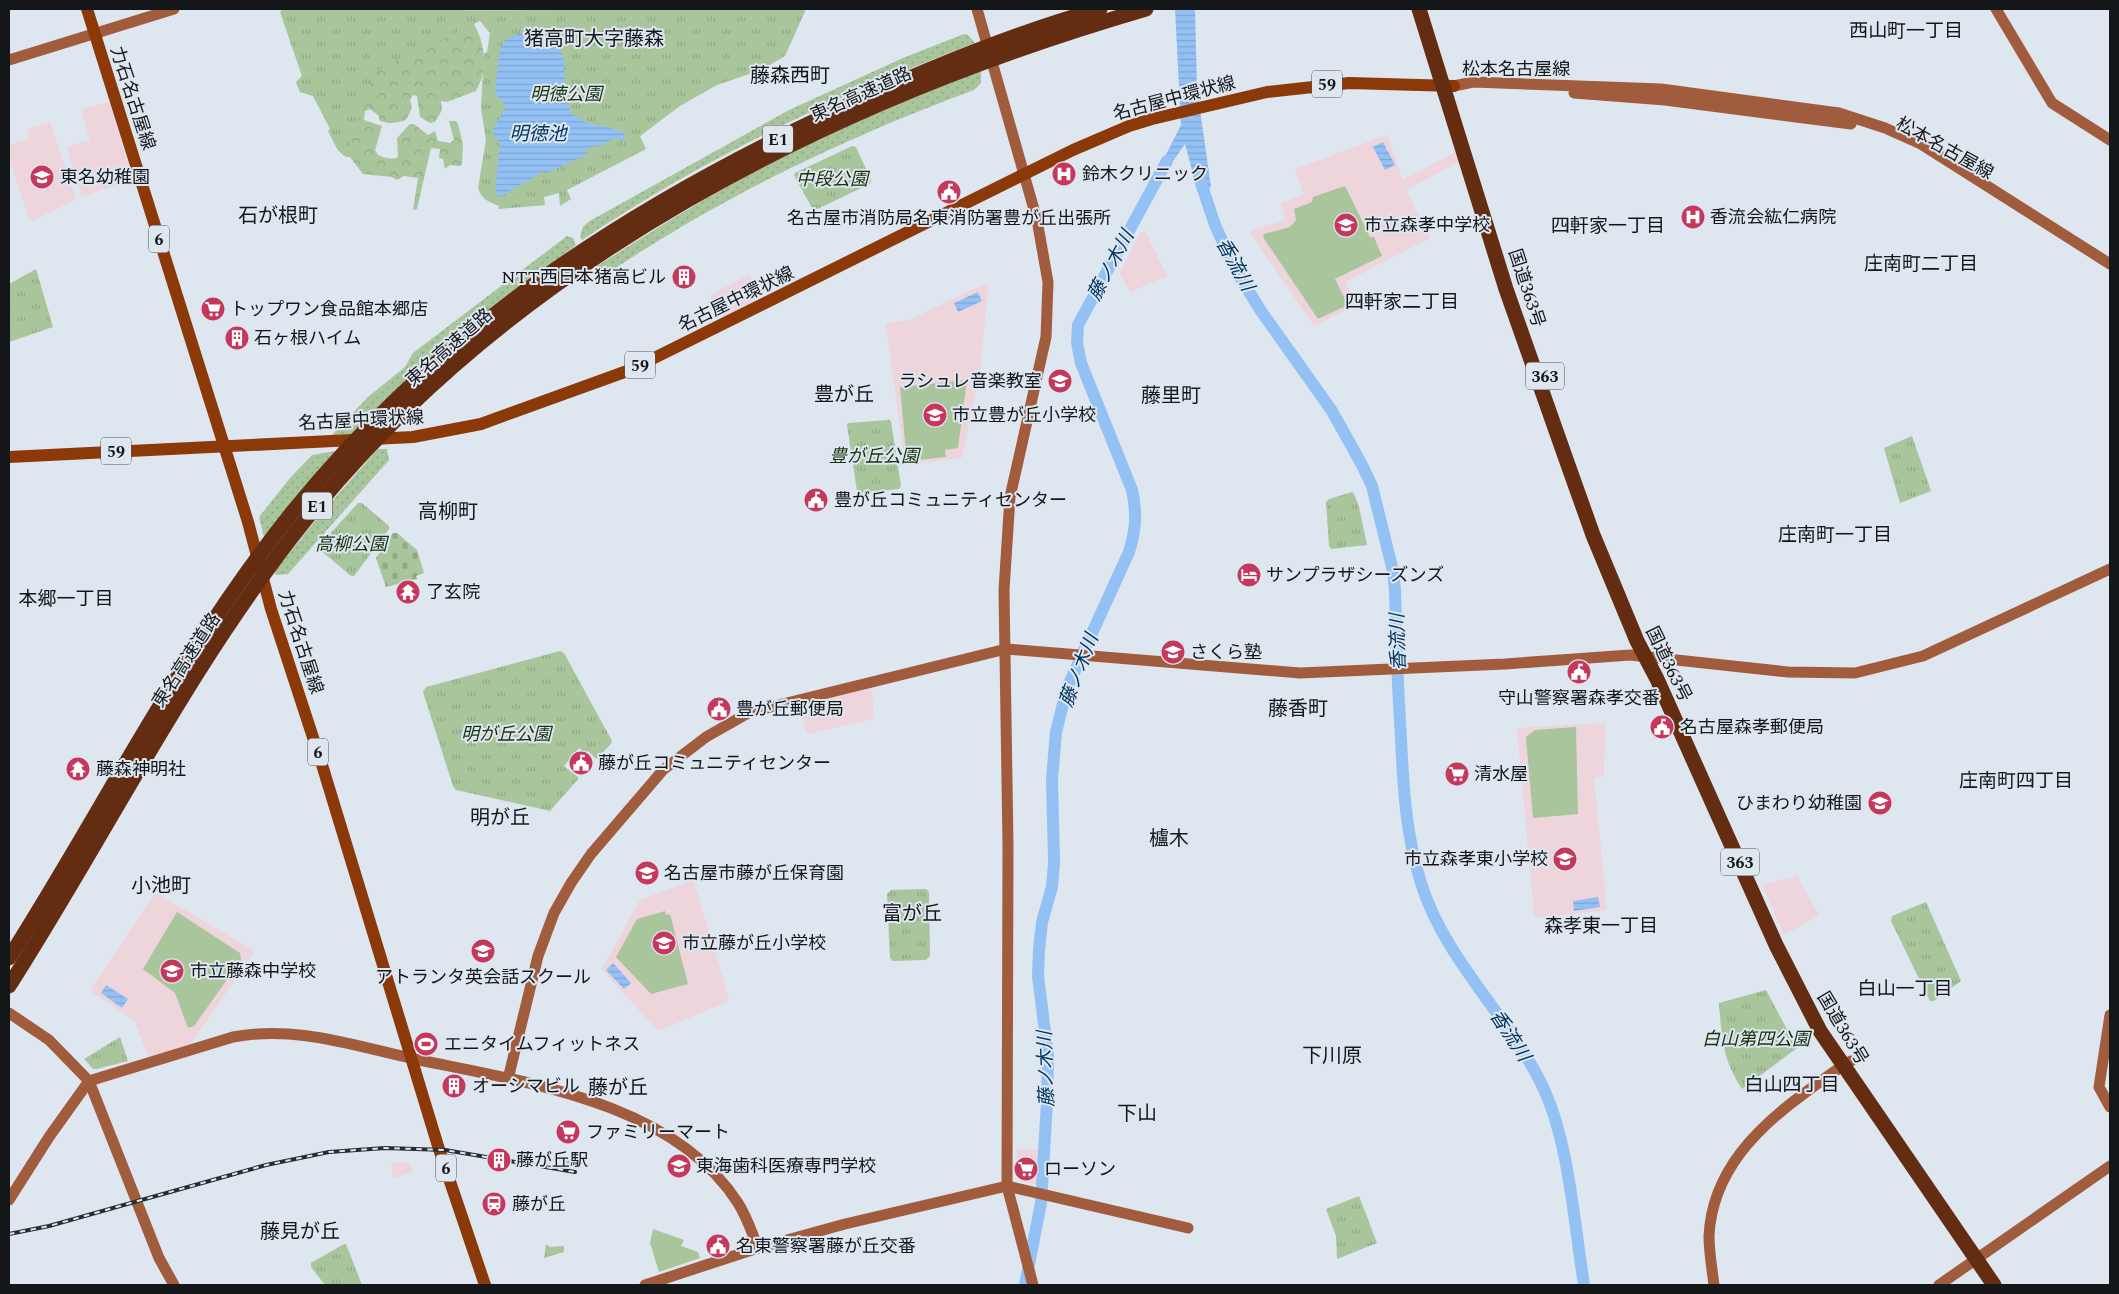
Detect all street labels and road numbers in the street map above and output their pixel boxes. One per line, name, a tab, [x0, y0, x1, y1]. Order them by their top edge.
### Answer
street label: 力石名古屋線	[103, 43, 162, 154]
street label: 松本名古屋線	[1462, 56, 1570, 83]
street label: 東名高速道路	[806, 60, 916, 129]
street label: 名古屋中環状線	[1110, 69, 1238, 128]
road number: 59	[1312, 70, 1342, 98]
street label: 松本名古屋線	[1891, 110, 1999, 186]
road number: E1	[763, 126, 793, 152]
road number: 6	[149, 225, 169, 252]
street label: 国道363号	[1501, 245, 1552, 331]
street label: 名古屋中環状線	[674, 260, 799, 339]
street label: 東名高速道路	[400, 302, 499, 393]
road number: 59	[625, 352, 655, 378]
road number: 363	[1526, 362, 1564, 390]
street label: 名古屋中環状線	[297, 404, 425, 437]
road number: 59	[101, 438, 131, 464]
road number: E1	[302, 492, 332, 520]
street label: 力石名古屋線	[271, 587, 330, 698]
street label: 東名高速道路	[146, 608, 227, 713]
street label: 国道363号	[1639, 622, 1698, 707]
road number: 6	[308, 739, 328, 766]
road number: 363	[1721, 849, 1759, 876]
street label: 国道363号	[1810, 987, 1875, 1070]
road number: 6	[436, 1154, 456, 1182]

